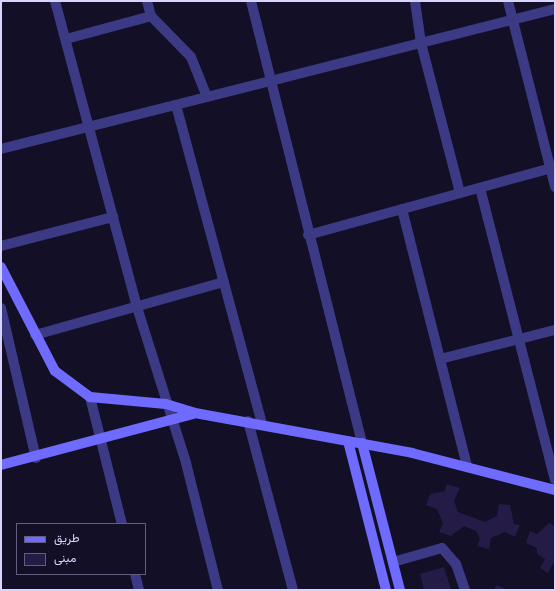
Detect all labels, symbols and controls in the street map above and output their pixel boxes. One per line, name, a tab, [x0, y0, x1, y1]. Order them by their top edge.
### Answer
legend	[16, 523, 146, 575]
text: طريق	[54, 532, 79, 544]
text: مبنى	[54, 552, 76, 564]

